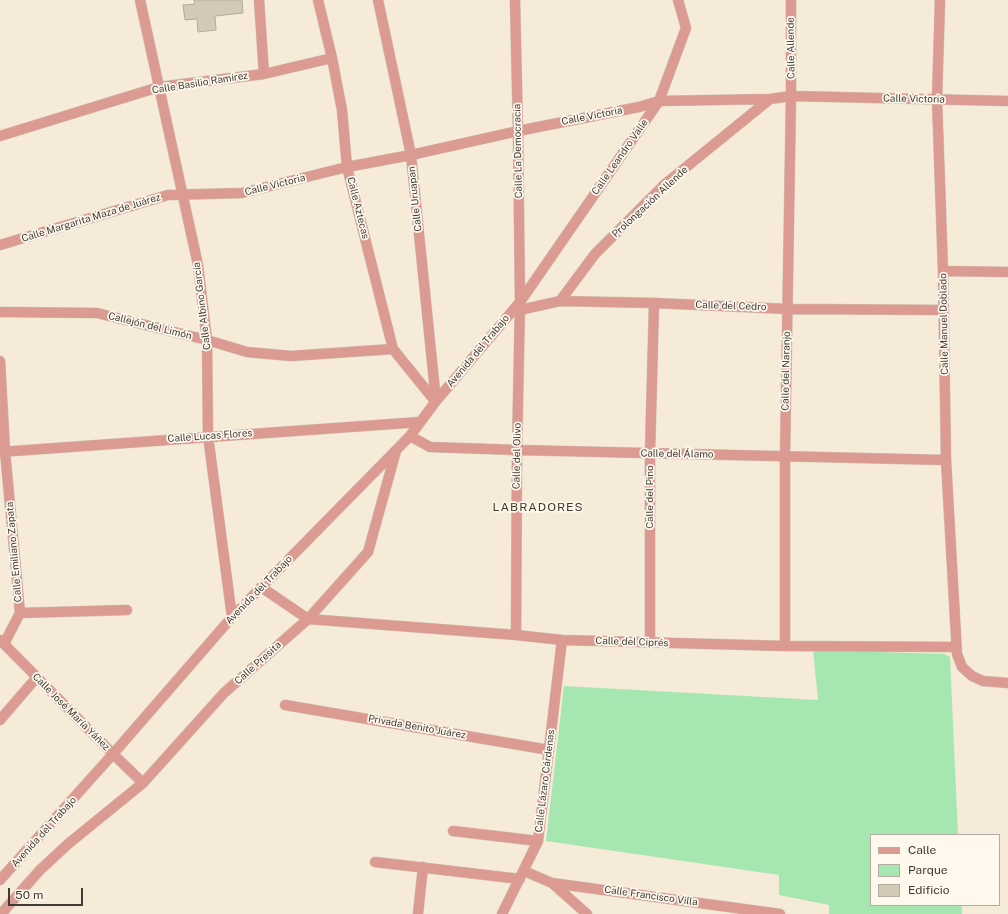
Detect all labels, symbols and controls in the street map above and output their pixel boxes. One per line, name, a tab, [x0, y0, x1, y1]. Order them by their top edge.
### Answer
street label: Calle Allende	[784, 17, 798, 79]
street label: Calle Basilio Ramírez	[151, 69, 249, 97]
street label: Calle Victoria	[883, 92, 945, 106]
street label: Calle La Democracia	[511, 104, 525, 198]
street label: Calle Victoria	[561, 104, 623, 128]
street label: Calle Leandro Valle	[589, 117, 651, 197]
street label: Prolongación Allende	[610, 164, 690, 240]
street label: Calle Uruapan	[406, 166, 424, 232]
street label: Calle Victoria	[244, 172, 306, 198]
street label: Calle Aztecas	[345, 176, 371, 240]
street label: Calle Margarita Maza de Juárez	[20, 191, 162, 245]
street label: Calle Albino García	[191, 261, 213, 351]
street label: Calle Manuel Doblado	[937, 273, 951, 375]
street label: Calle del Cedro	[695, 299, 767, 313]
street label: Callejón del Limón	[107, 310, 193, 342]
street label: Avenida del Trabajo	[444, 312, 512, 390]
street label: Calle del Naranjo	[779, 331, 793, 411]
street label: Calle del Olivo	[510, 423, 524, 489]
street label: Calle Lucas Flores	[167, 427, 253, 445]
street label: Calle del Álamo	[640, 447, 714, 461]
street label: Calle del Pino	[644, 465, 656, 529]
district label: LABRADORES	[492, 500, 584, 514]
street label: Calle Emiliano Zapata	[4, 501, 24, 603]
street label: Avenida del Trabajo	[223, 553, 295, 627]
street label: Calle del Ciprés	[595, 635, 669, 649]
street label: Calle Presita	[232, 639, 284, 687]
street label: Calle José María Yáñez	[30, 671, 112, 753]
street label: Privada Benito Juárez	[367, 712, 467, 742]
street label: Calle Lázaro Cárdenas	[533, 729, 557, 833]
street label: Avenida del Trabajo	[9, 794, 79, 870]
legend	[870, 834, 1000, 906]
text: Calle	[908, 843, 936, 857]
text: Parque	[908, 863, 948, 877]
scale bar	[10, 880, 85, 906]
text: Edificio	[908, 883, 950, 897]
street label: Calle Francisco Villa	[604, 884, 698, 908]
text: 50 m	[15, 888, 43, 902]

